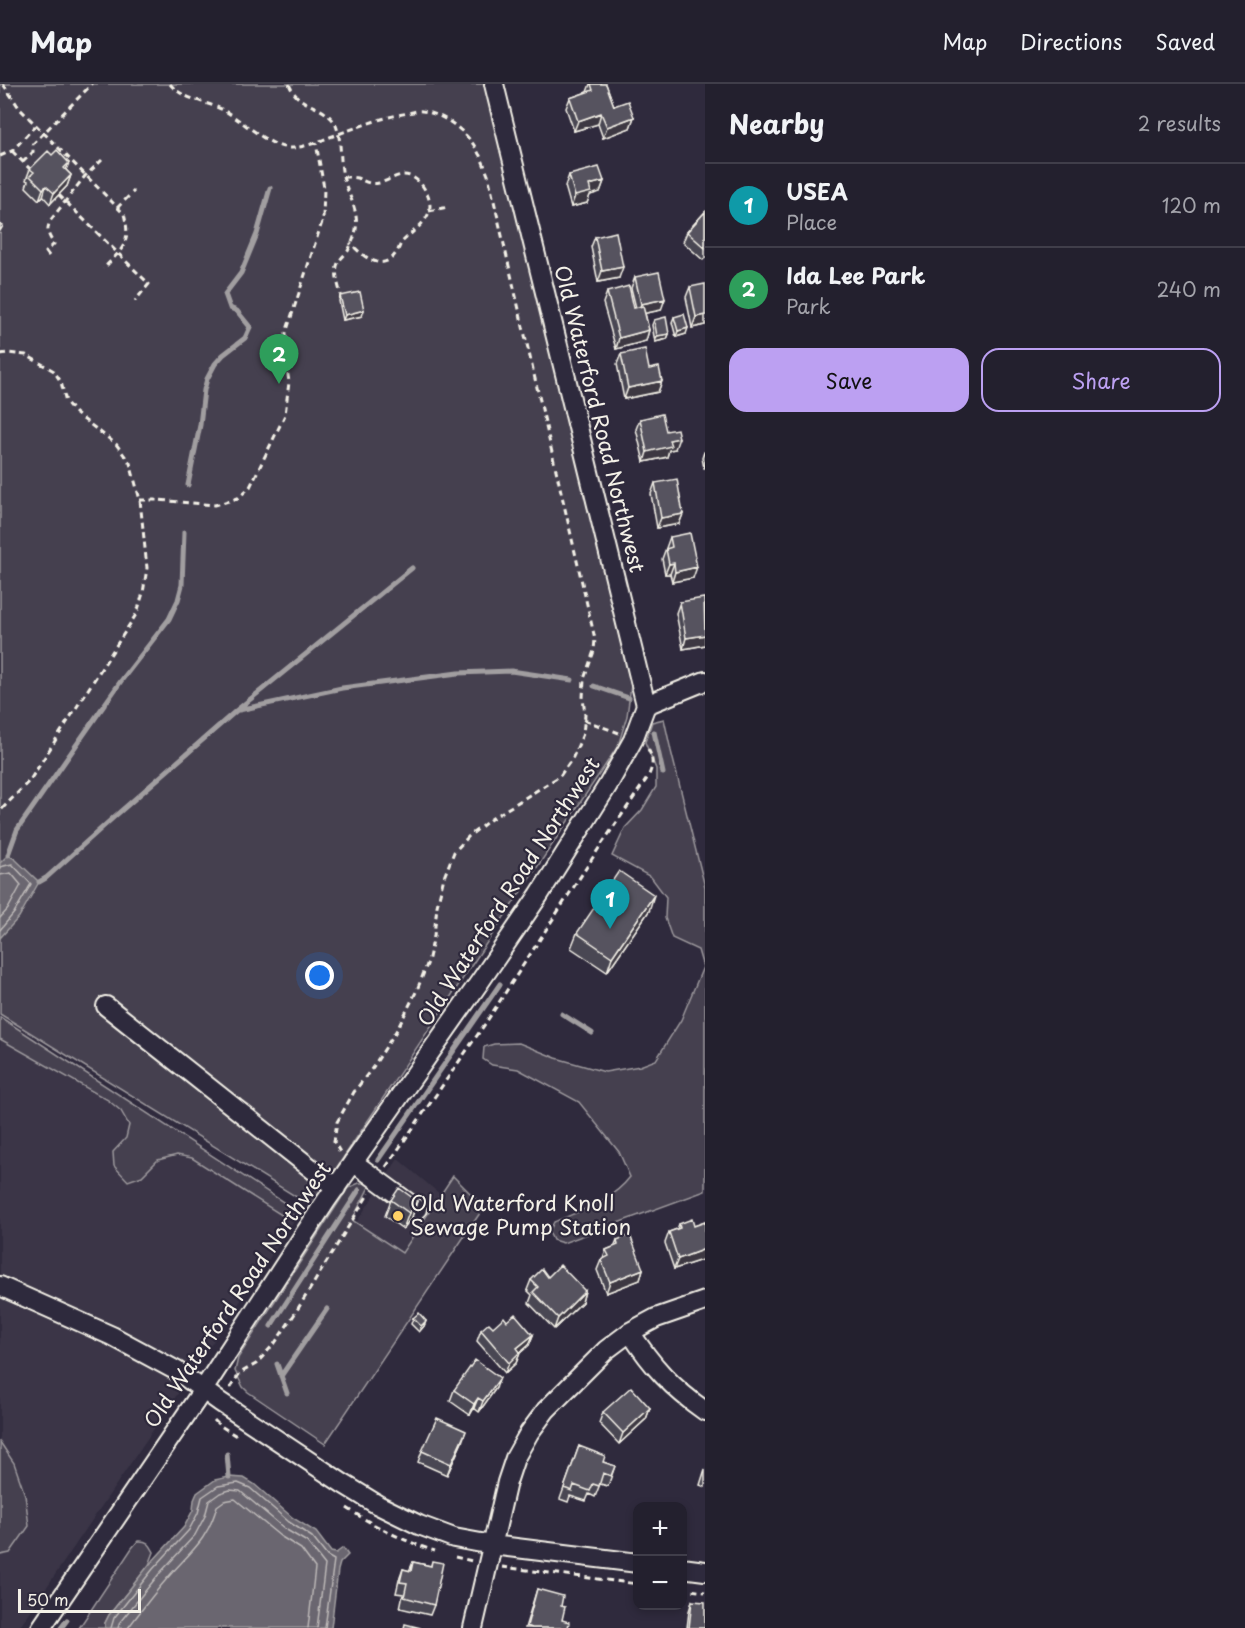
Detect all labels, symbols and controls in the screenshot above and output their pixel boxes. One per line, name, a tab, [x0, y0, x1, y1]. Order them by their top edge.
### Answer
text: Map	[30, 20, 92, 63]
text: Map	[942, 25, 987, 57]
text: Directions	[1020, 25, 1122, 57]
text: Saved	[1155, 25, 1215, 57]
text: Nearby	[729, 104, 824, 143]
text: 2 results	[1138, 108, 1221, 138]
text: USEA	[786, 174, 848, 207]
text: 1	[744, 190, 753, 220]
text: 120 m	[1162, 190, 1221, 220]
text: Place	[786, 207, 837, 237]
text: Ida Lee Park	[786, 258, 926, 291]
street label: Old Waterford Road Northwest	[547, 261, 655, 576]
text: 2	[741, 274, 756, 304]
text: 240 m	[1156, 274, 1221, 304]
text: Park	[786, 291, 831, 321]
pin: 2	[260, 334, 298, 384]
button: Save	[729, 348, 969, 412]
button: Share	[981, 348, 1221, 412]
street label: Old Waterford Road Northwest	[408, 750, 607, 1032]
pin: 1	[590, 880, 630, 929]
your location	[305, 961, 334, 990]
street label: Old Waterford Road Northwest	[135, 1154, 338, 1434]
place label: Old Waterford Knoll Sewage Pump Station	[410, 1186, 631, 1242]
marker: Old Waterford Knoll Sewage Pump Station	[391, 1209, 405, 1223]
map controls	[633, 1502, 687, 1610]
button: +	[633, 1502, 687, 1556]
button: −	[633, 1556, 687, 1610]
scale bar	[18, 1586, 141, 1614]
text: 50 m	[27, 1587, 68, 1611]

